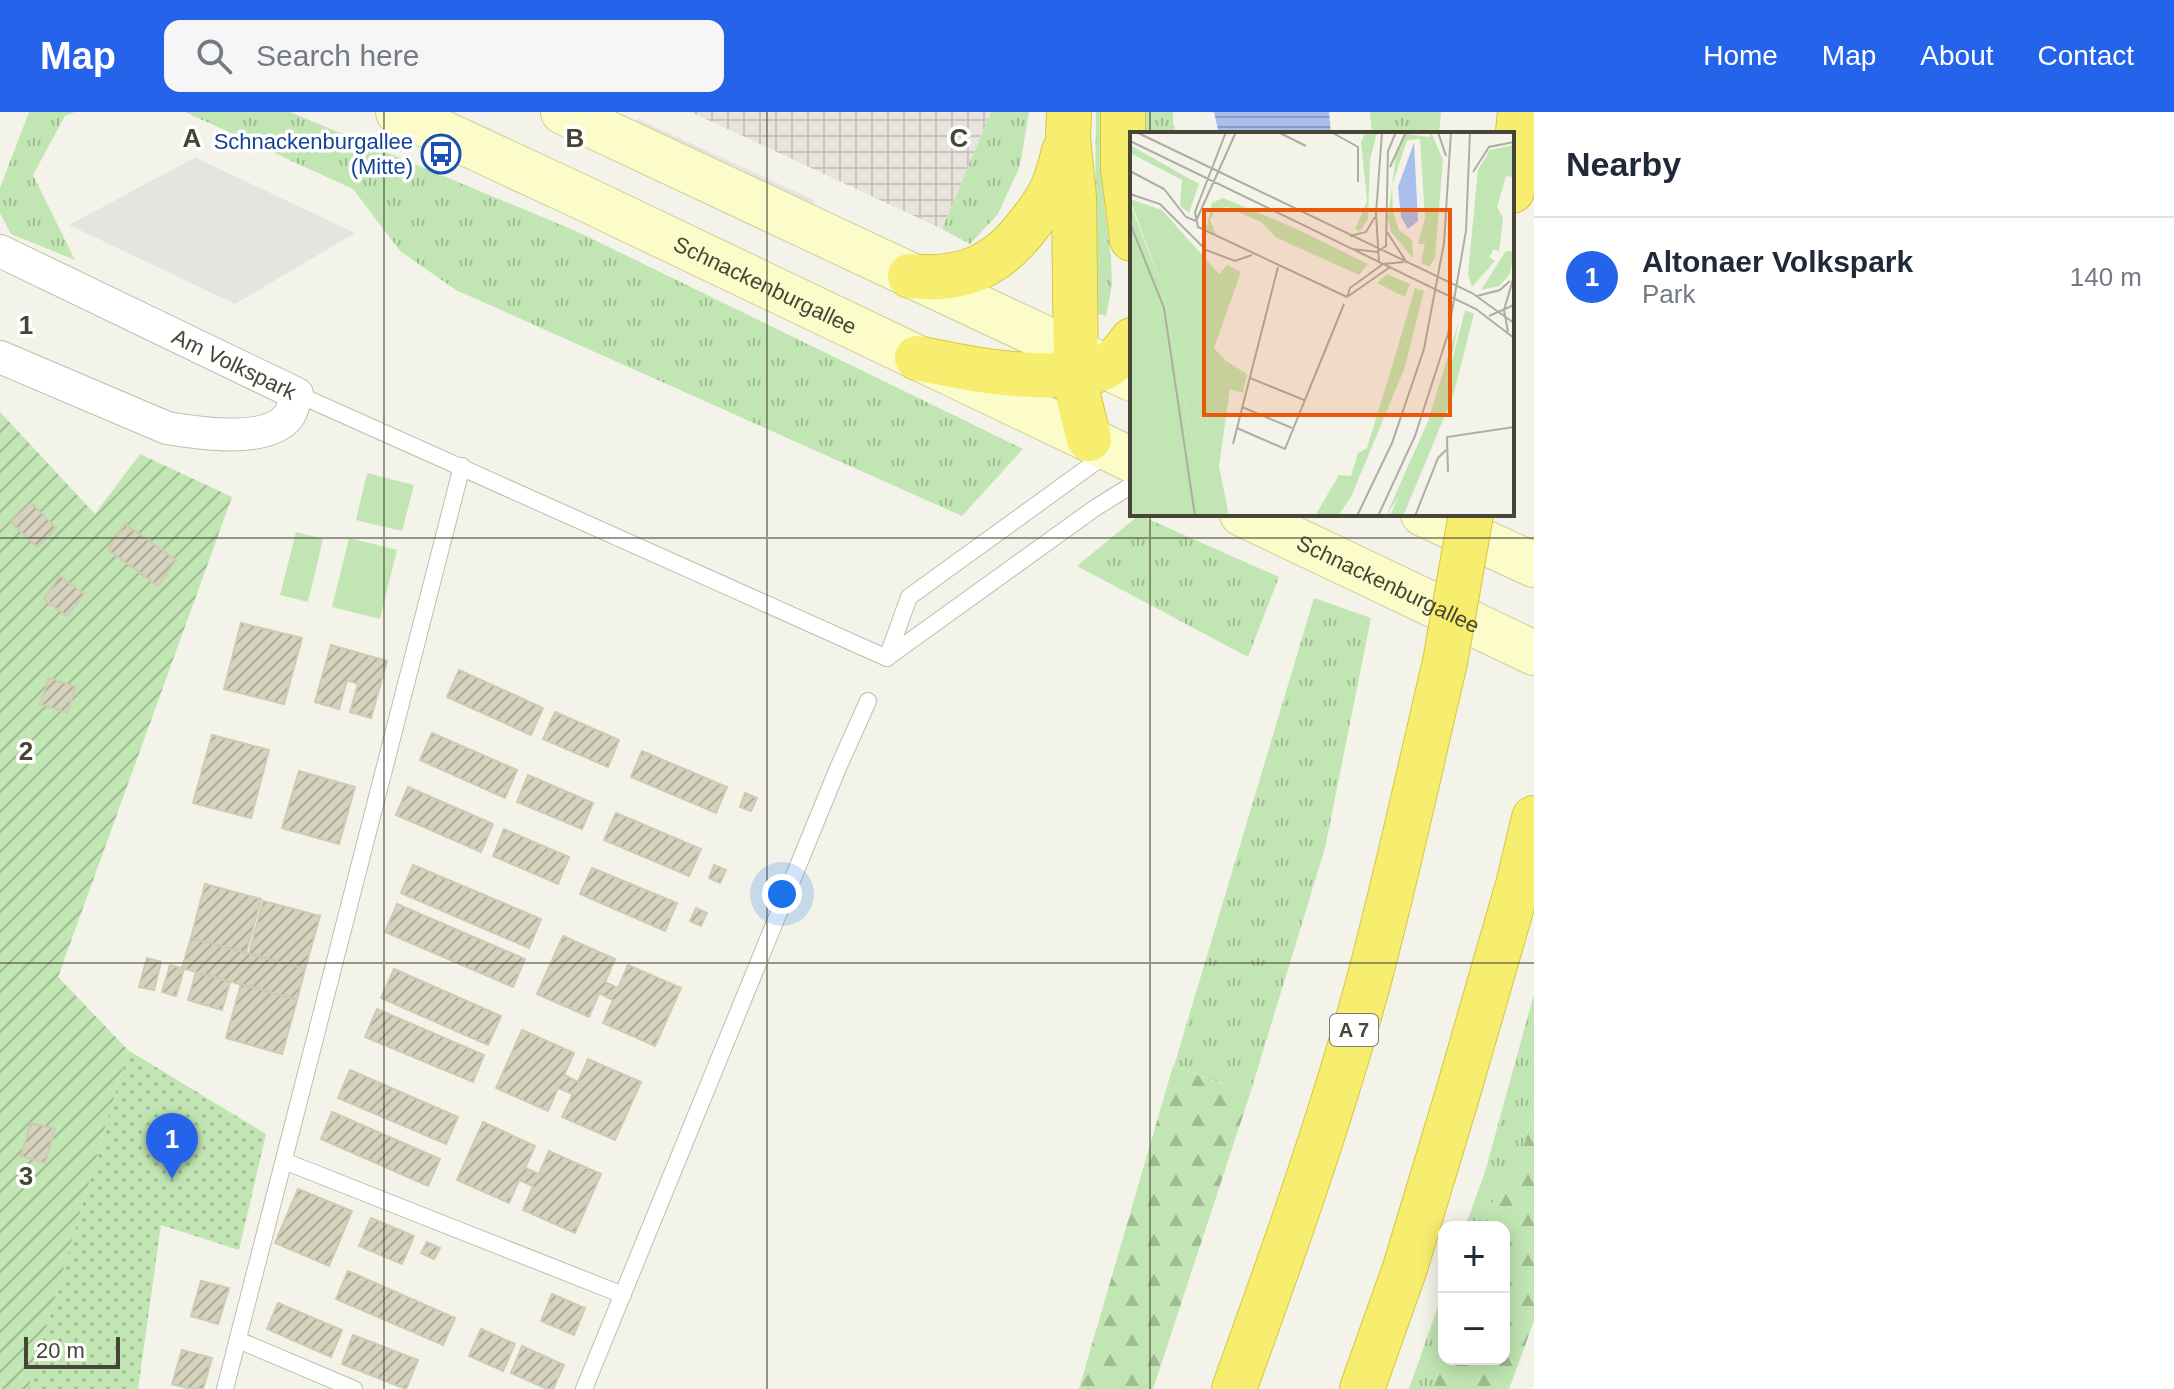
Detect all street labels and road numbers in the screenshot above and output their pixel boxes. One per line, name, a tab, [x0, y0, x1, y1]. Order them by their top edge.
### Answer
street label: Schnackenburgallee	[670, 231, 861, 339]
street label: Am Volkspark	[168, 323, 301, 405]
street label: Schnackenburgallee	[1293, 529, 1484, 638]
road number: A 7	[1330, 1014, 1378, 1046]

